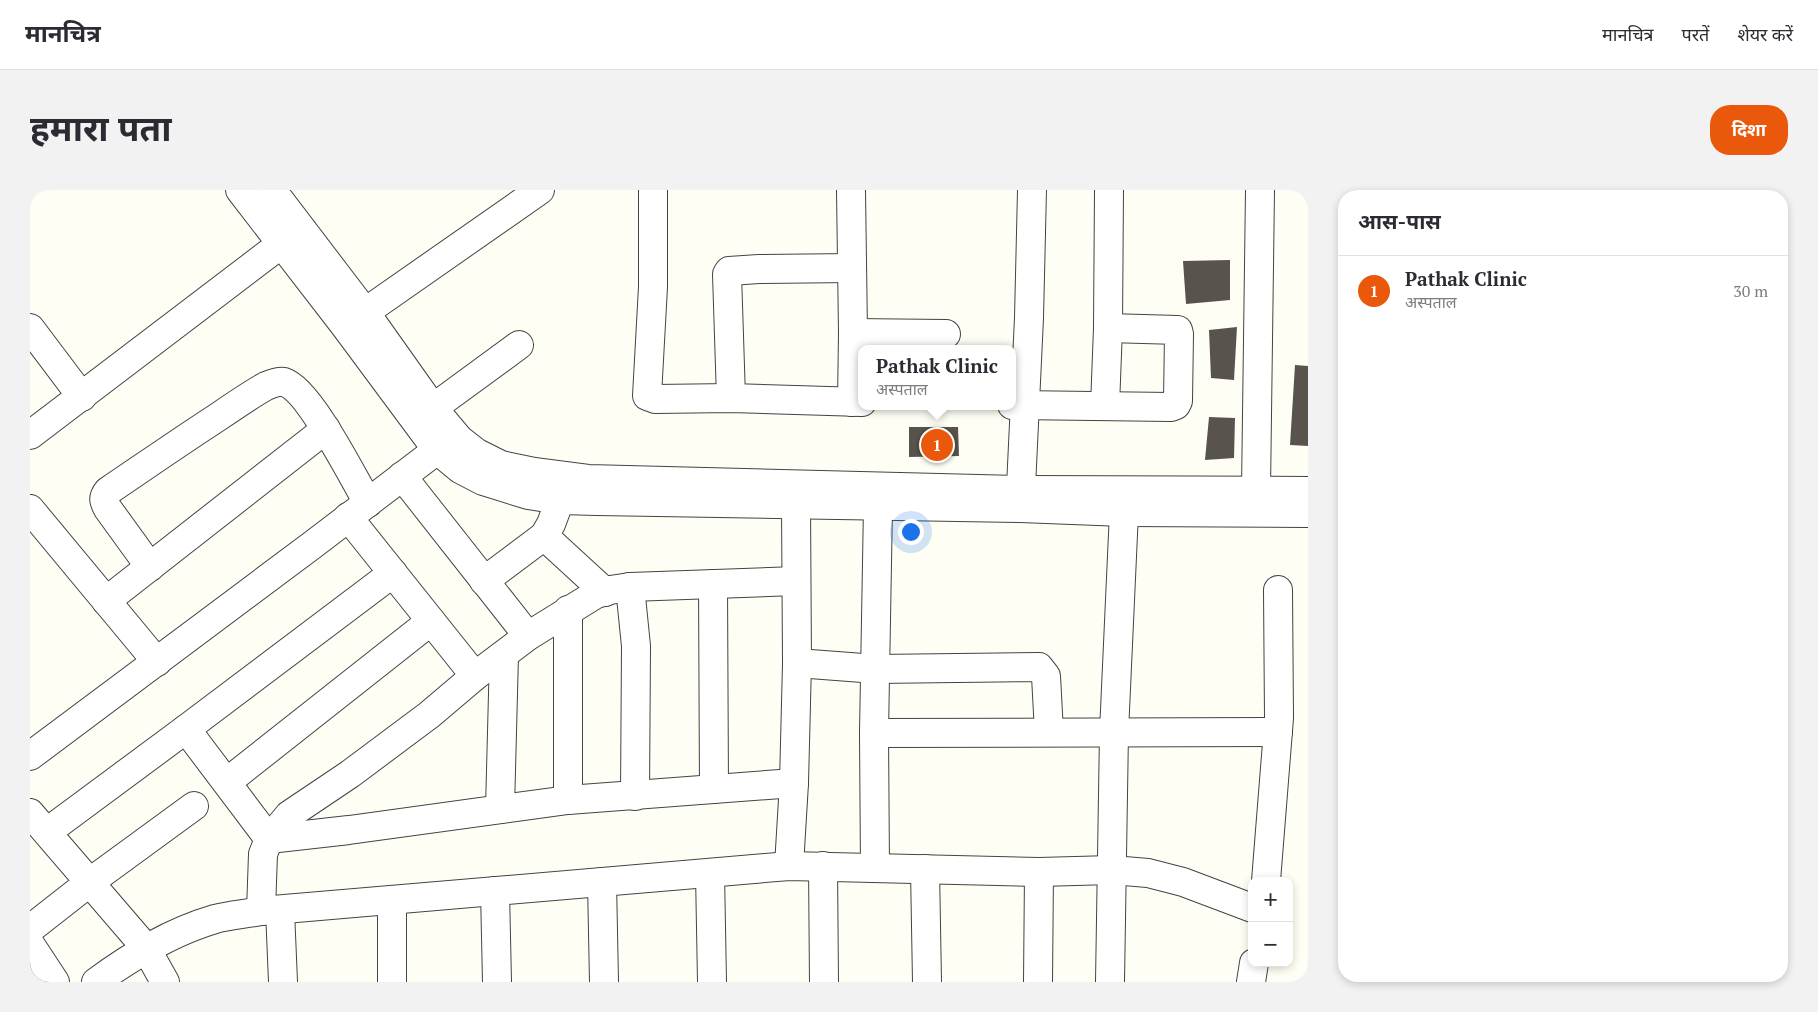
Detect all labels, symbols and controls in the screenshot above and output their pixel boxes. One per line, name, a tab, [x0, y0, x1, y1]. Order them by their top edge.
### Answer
text: मानचित्र	[25, 17, 101, 49]
text: मानचित्र	[1602, 22, 1654, 46]
text: परतें	[1682, 22, 1709, 46]
text: शेयर करें	[1737, 22, 1793, 46]
text: हमारा पता	[30, 105, 172, 151]
button: दिशा	[1710, 105, 1788, 155]
text: आस-पास	[1358, 207, 1441, 235]
text: Pathak Clinic	[1405, 266, 1527, 291]
text: 1	[1369, 280, 1379, 302]
text: 30 m	[1733, 280, 1768, 302]
text: अस्पताल	[1405, 291, 1457, 313]
popup	[858, 345, 1016, 410]
text: Pathak Clinic	[876, 353, 998, 378]
text: अस्पताल	[876, 378, 928, 400]
pin: 1	[921, 426, 953, 464]
your location	[898, 519, 924, 545]
map controls	[1248, 877, 1293, 967]
button: +	[1248, 877, 1293, 922]
button: −	[1248, 922, 1293, 967]

